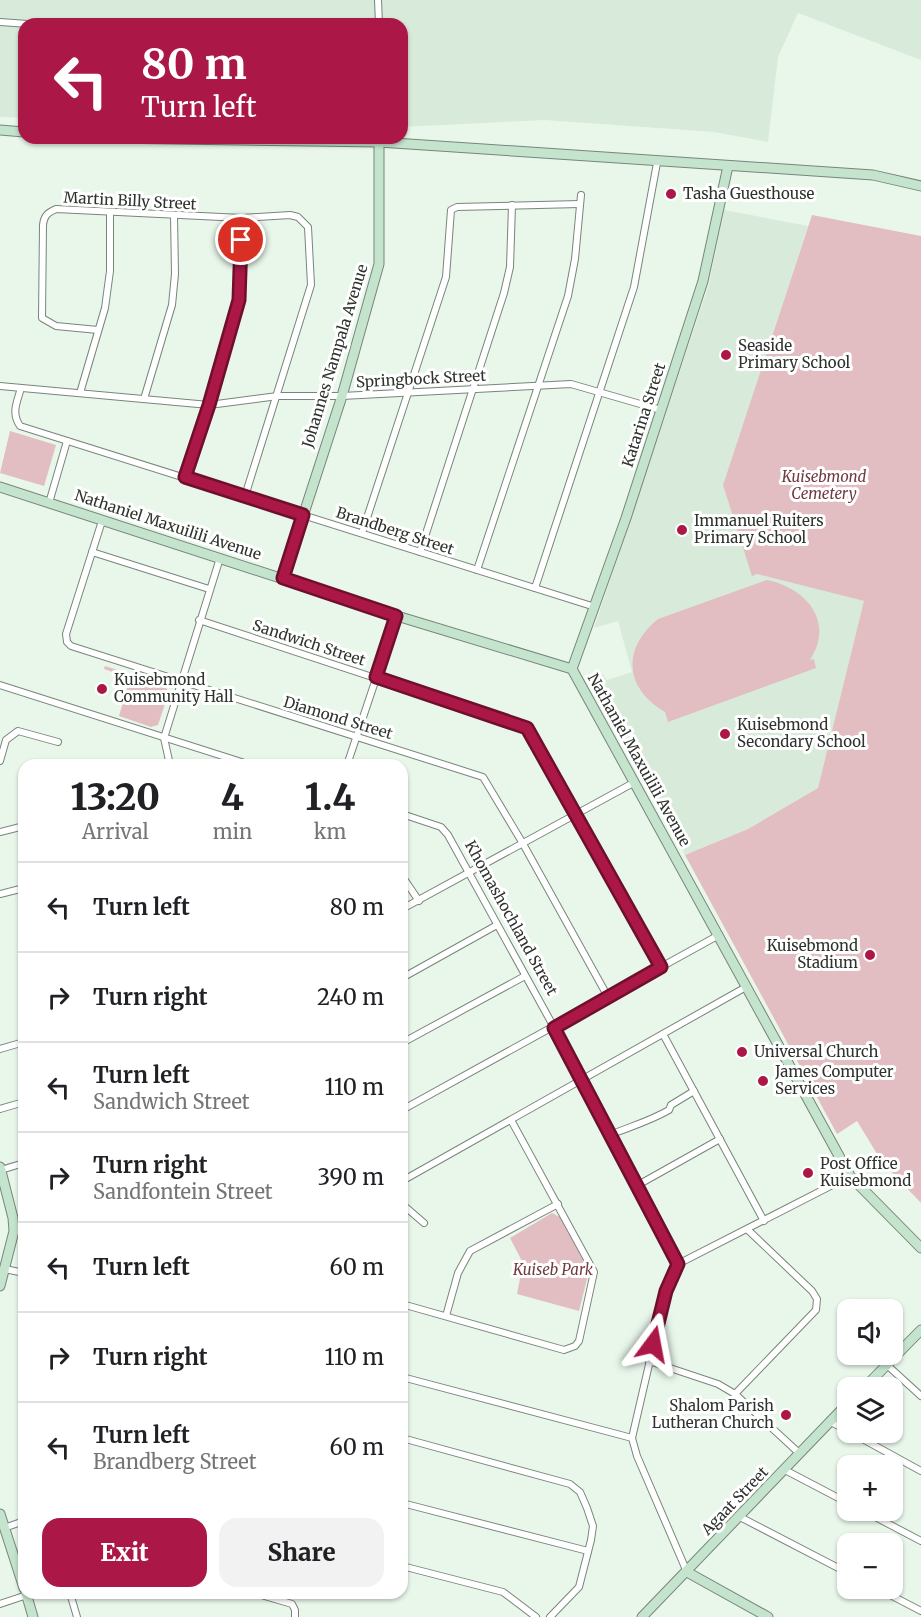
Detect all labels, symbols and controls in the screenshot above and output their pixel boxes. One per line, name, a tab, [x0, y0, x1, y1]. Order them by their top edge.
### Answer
text: 80 m	[141, 38, 247, 90]
icon: left	[42, 42, 120, 120]
text: Turn left	[141, 90, 256, 124]
place label: Tasha Guesthouse	[683, 184, 815, 203]
marker: Tasha Guesthouse	[664, 187, 678, 201]
street label: Martin Billy Street	[63, 188, 197, 213]
pin	[215, 214, 266, 265]
icon: arrive	[224, 223, 257, 256]
street label: Johannes Nampala Avenue	[297, 262, 372, 451]
place label: Seaside Primary School	[738, 336, 851, 372]
marker: Seaside Primary School	[719, 348, 733, 362]
street label: Katarina Street	[618, 360, 669, 470]
street label: Springbock Street	[355, 366, 487, 391]
park label: Kuisebmond Cemetery	[781, 467, 867, 503]
street label: Nathaniel Maxuilili Avenue	[72, 485, 264, 564]
street label: Brandberg Street	[334, 503, 457, 559]
place label: Immanuel Ruiters Primary School	[694, 511, 824, 547]
marker: Immanuel Ruiters Primary School	[675, 523, 689, 537]
street label: Sandwich Street	[250, 615, 368, 670]
place label: Kuisebmond Community Hall	[114, 670, 234, 706]
street label: Nathaniel Maxuilili Avenue	[584, 670, 695, 850]
marker: Kuisebmond Community Hall	[95, 682, 109, 696]
street label: Diamond Street	[281, 692, 395, 743]
place label: Kuisebmond Secondary School	[737, 715, 866, 751]
marker: Kuisebmond Secondary School	[718, 727, 732, 741]
text: 13:20	[71, 775, 160, 820]
text: 4	[221, 775, 244, 820]
text: 1.4	[305, 775, 355, 820]
text: Arrival	[82, 819, 149, 844]
text: min	[213, 819, 252, 844]
text: km	[314, 819, 346, 844]
street label: Khomashochland Street	[461, 837, 562, 999]
icon: left	[42, 891, 75, 924]
text: Turn left	[93, 893, 190, 921]
text: 80 m	[330, 893, 384, 921]
place label: Kuisebmond Stadium	[767, 936, 858, 972]
marker: Kuisebmond Stadium	[863, 948, 877, 962]
icon: right	[42, 981, 75, 1014]
text: Turn right	[93, 983, 207, 1011]
text: 240 m	[317, 983, 384, 1011]
place label: Universal Church	[754, 1042, 878, 1061]
marker: Universal Church	[735, 1045, 749, 1059]
text: Turn left	[93, 1061, 190, 1089]
place label: James Computer Services	[774, 1062, 894, 1098]
icon: left	[42, 1071, 75, 1104]
text: 110 m	[325, 1073, 384, 1101]
marker: James Computer Services	[756, 1074, 770, 1088]
text: Sandwich Street	[93, 1089, 250, 1114]
text: Turn right	[93, 1151, 207, 1179]
place label: Post Office Kuisebmond	[820, 1154, 911, 1190]
icon: right	[42, 1161, 75, 1194]
text: 390 m	[317, 1163, 384, 1191]
marker: Post Office Kuisebmond	[801, 1166, 815, 1180]
text: Sandfontein Street	[93, 1179, 273, 1204]
icon: left	[42, 1251, 75, 1284]
text: Turn left	[93, 1253, 190, 1281]
text: 60 m	[330, 1253, 384, 1281]
park label: Kuiseb Park	[512, 1260, 594, 1279]
map controls	[837, 1299, 903, 1599]
button: sound	[837, 1299, 903, 1365]
position arrow	[621, 1312, 685, 1376]
icon: right	[42, 1341, 75, 1374]
text: Turn right	[93, 1343, 207, 1371]
text: 110 m	[325, 1343, 384, 1371]
button: layers	[837, 1377, 903, 1443]
place label: Shalom Parish Lutheran Church	[652, 1396, 774, 1432]
marker: Shalom Parish Lutheran Church	[779, 1408, 793, 1422]
text: Turn left	[93, 1421, 190, 1449]
icon: left	[42, 1431, 75, 1464]
text: 60 m	[330, 1433, 384, 1461]
text: Brandberg Street	[93, 1449, 257, 1474]
button: +	[837, 1455, 903, 1521]
street label: Agaat Street	[697, 1462, 772, 1540]
button: Exit	[42, 1518, 207, 1587]
button: Share	[219, 1518, 384, 1587]
button: −	[837, 1533, 903, 1599]

